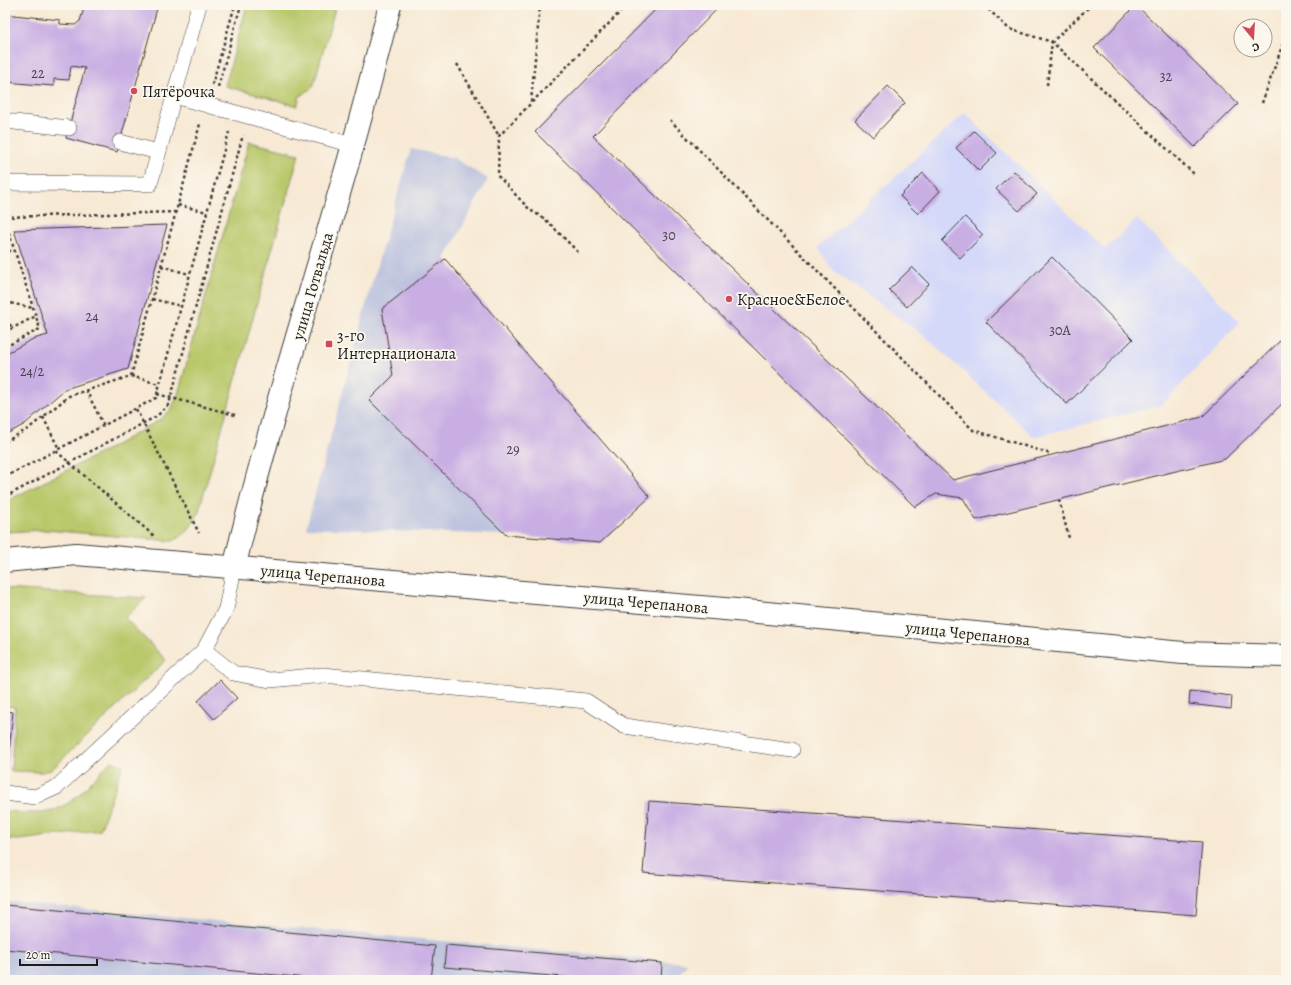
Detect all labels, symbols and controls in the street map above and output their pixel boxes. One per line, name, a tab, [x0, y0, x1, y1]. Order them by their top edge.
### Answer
north arrow	[1233, 18, 1273, 58]
text: С	[1250, 39, 1261, 55]
house number: 22	[31, 64, 45, 83]
house number: 32	[1160, 67, 1173, 86]
place label: Пятёрочка	[142, 81, 216, 103]
marker: Пятёрочка	[129, 86, 139, 96]
house number: 30	[662, 226, 676, 245]
street label: улица Готвальда	[287, 229, 339, 344]
place label: Красное&Белое	[737, 289, 846, 311]
marker: Красное&Белое	[724, 294, 734, 304]
house number: 24	[86, 307, 99, 326]
house number: 30А	[1049, 321, 1072, 340]
place label: 3-го Интернационала	[337, 325, 457, 365]
marker: 3-го Интернационала	[324, 339, 334, 349]
house number: 24/2	[20, 362, 44, 381]
house number: 29	[506, 440, 520, 459]
street label: улица Черепанова	[259, 559, 387, 592]
street label: улица Черепанова	[582, 586, 710, 619]
street label: улица Черепанова	[904, 616, 1032, 652]
scale bar	[20, 941, 97, 967]
text: 20 m	[26, 947, 50, 963]

